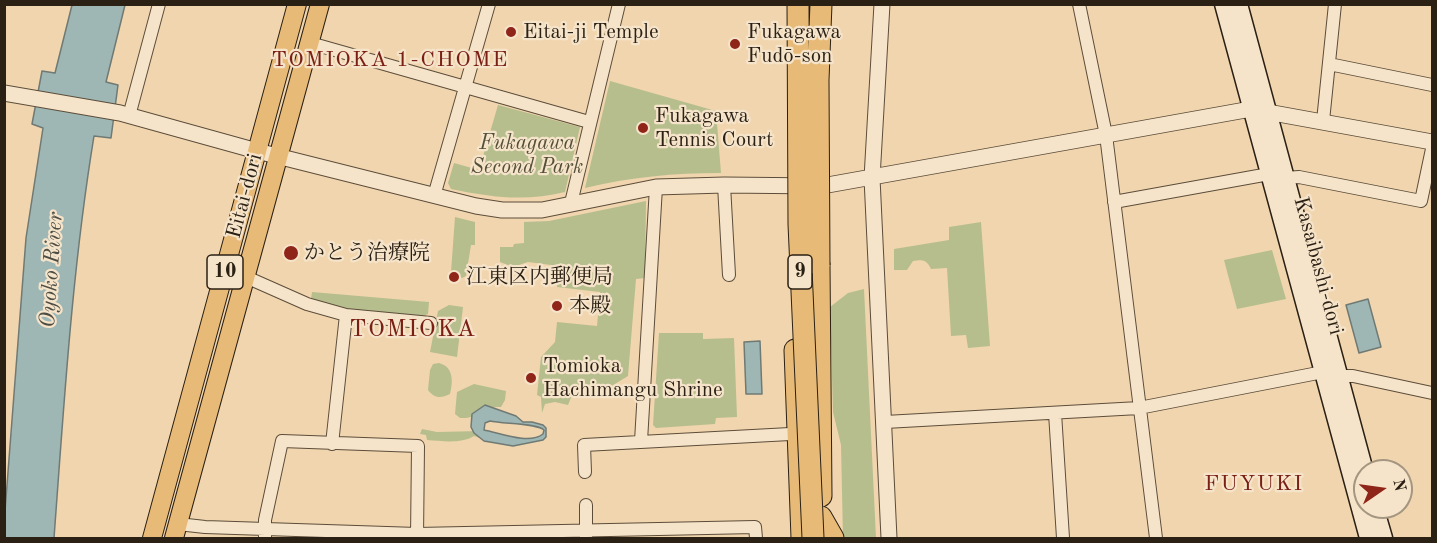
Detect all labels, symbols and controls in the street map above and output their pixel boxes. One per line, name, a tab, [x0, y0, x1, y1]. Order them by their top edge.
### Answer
place label: Eitai-ji Temple	[523, 19, 659, 45]
place label: Fukagawa Fudō-son	[747, 19, 841, 69]
marker: Eitai-ji Temple	[504, 25, 518, 39]
marker: Fukagawa Fudō-son	[728, 37, 742, 51]
district label: TOMIOKA 1-CHOME	[271, 47, 509, 73]
place label: Fukagawa Tennis Court	[655, 103, 773, 153]
marker: Fukagawa Tennis Court	[636, 121, 650, 135]
park label: Fukagawa Second Park	[471, 130, 583, 180]
street label: Eitai-dori	[222, 151, 268, 241]
street label: Kasaibashi-dori	[1287, 194, 1349, 338]
water label: Oyoko River	[35, 211, 69, 329]
place label: かとう治療院	[304, 240, 430, 266]
marker: かとう治療院	[282, 244, 300, 262]
road number: 10	[207, 255, 243, 289]
road number: 9	[788, 255, 812, 289]
place label: 江東区内郵便局	[466, 264, 613, 290]
marker: 江東区内郵便局	[447, 270, 461, 284]
place label: 本殿	[569, 293, 611, 319]
marker: 本殿	[550, 299, 564, 313]
district label: TOMIOKA	[349, 316, 477, 344]
place label: Tomioka Hachimangu Shrine	[543, 353, 723, 403]
marker: Tomioka Hachimangu Shrine	[524, 371, 538, 385]
north arrow	[1353, 459, 1413, 519]
district label: FUYUKI	[1204, 471, 1304, 497]
text: N	[1389, 478, 1408, 493]

